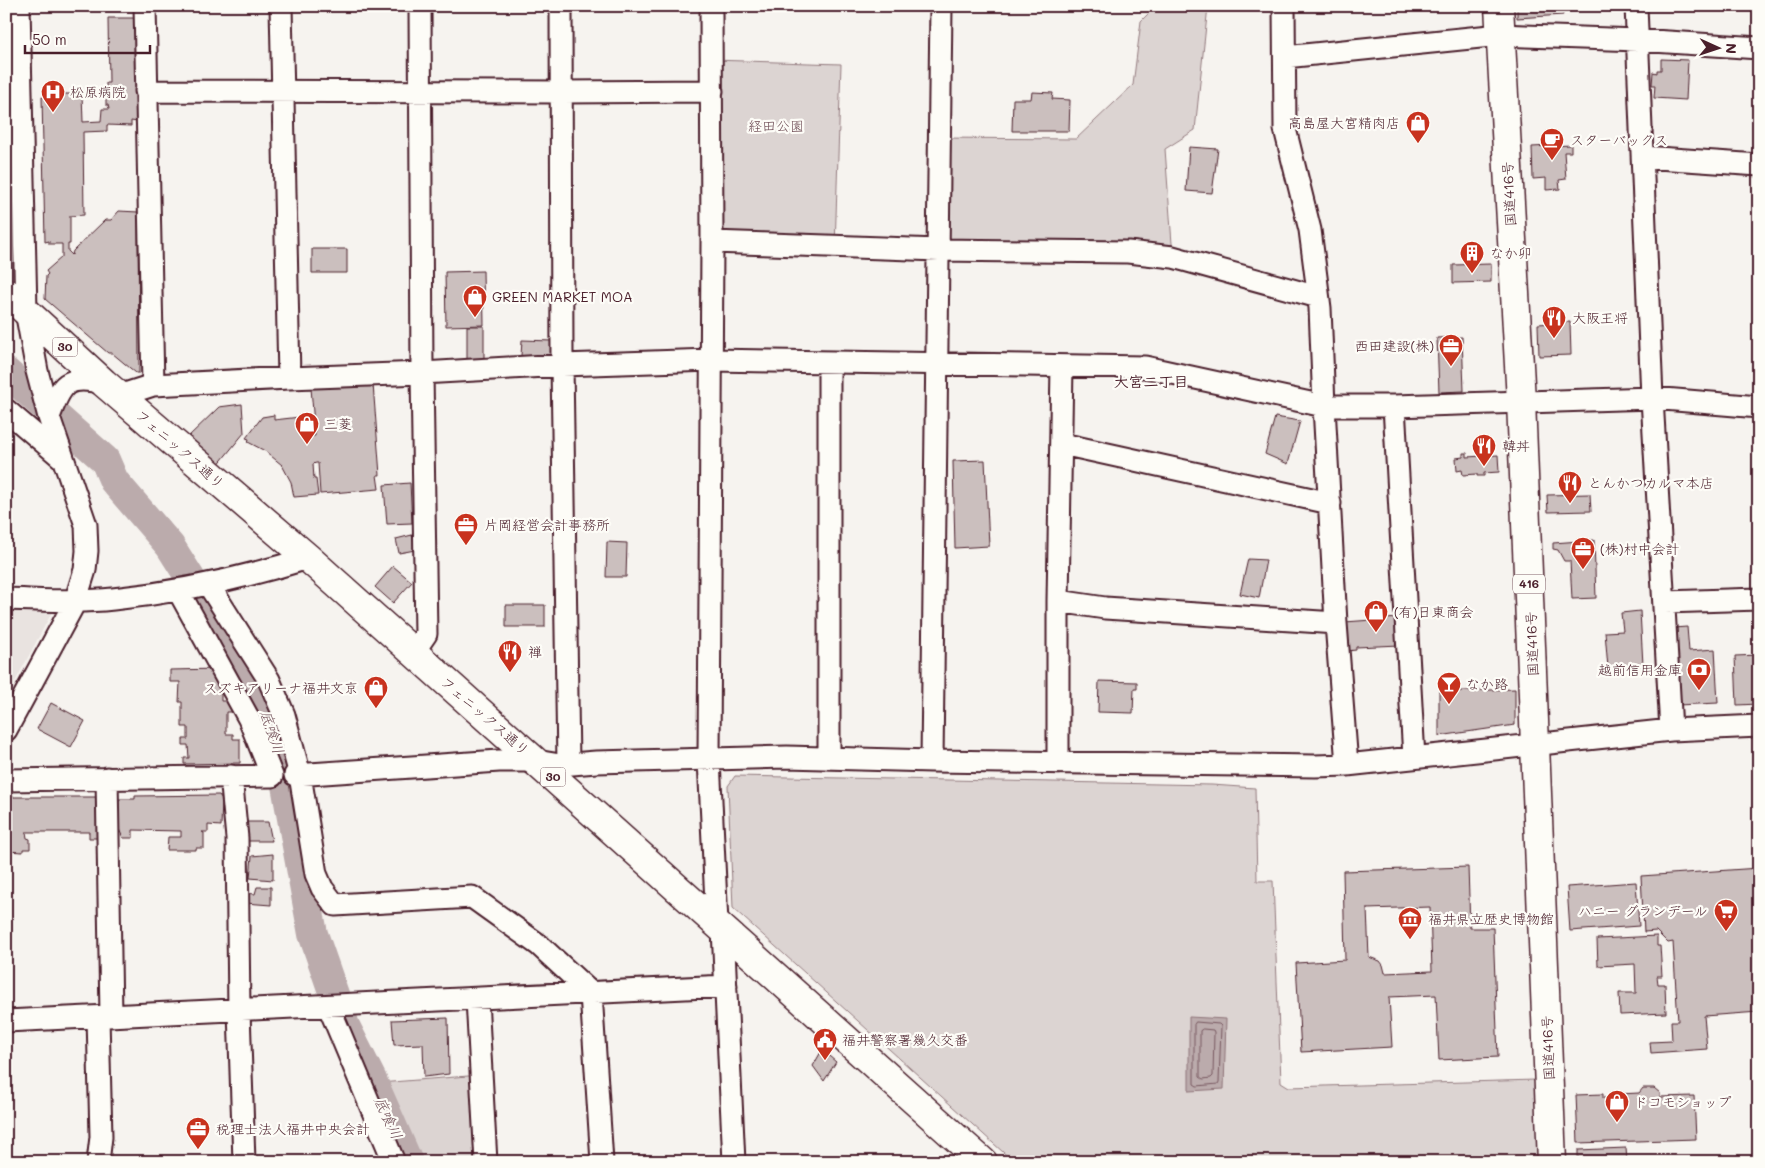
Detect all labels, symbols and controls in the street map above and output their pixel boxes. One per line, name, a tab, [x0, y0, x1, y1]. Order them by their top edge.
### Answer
scale bar	[25, 22, 150, 54]
north arrow	[1692, 22, 1742, 72]
text: 50 m	[32, 29, 67, 49]
text: N	[1722, 43, 1741, 55]
hospital icon: 松原病院	[40, 79, 66, 113]
place label: 松原病院	[70, 82, 126, 101]
shop icon: 高島屋大宮精肉店	[1405, 110, 1431, 144]
place label: 高島屋大宮精肉店	[1288, 113, 1400, 132]
park label: 経田公園	[748, 116, 804, 135]
cafe icon: スターバックス	[1539, 127, 1565, 161]
place label: スターバックス	[1570, 130, 1668, 149]
street label: 国道416号	[1497, 161, 1520, 227]
building icon: なか卯	[1459, 240, 1485, 274]
place label: なか卯	[1490, 243, 1532, 262]
shop icon: GREEN MARKET MOA	[462, 284, 488, 318]
place label: GREEN MARKET MOA	[492, 287, 633, 306]
restaurant icon: 大阪王将	[1541, 305, 1567, 339]
place label: 大阪王将	[1572, 308, 1628, 327]
office icon: 西田建設(株)	[1438, 333, 1464, 367]
place label: 西田建設(株)	[1354, 336, 1434, 355]
road number: 30	[52, 338, 78, 357]
district label: 大宮二丁目	[1113, 371, 1189, 391]
street label: フェニックス通り	[132, 405, 229, 492]
shop icon: 三菱	[294, 411, 320, 445]
place label: 三菱	[324, 414, 352, 433]
restaurant icon: 韓丼	[1471, 433, 1497, 467]
place label: 韓丼	[1502, 436, 1530, 455]
restaurant icon: とんかつカルマ本店	[1557, 470, 1583, 504]
place label: とんかつカルマ本店	[1588, 473, 1714, 492]
office icon: 片岡経営会計事務所	[453, 512, 479, 546]
place label: 片岡経営会計事務所	[484, 515, 610, 534]
office icon: (株)村中会計	[1570, 536, 1596, 570]
place label: (株)村中会計	[1600, 539, 1680, 558]
road number: 416	[1513, 574, 1545, 594]
shop icon: (有)日東商会	[1363, 599, 1389, 633]
place label: (有)日東商会	[1394, 602, 1474, 621]
street label: 国道416号	[1521, 611, 1542, 677]
restaurant icon: 禅	[497, 639, 523, 673]
place label: 禅	[528, 642, 542, 661]
bank icon: 越前信用金庫	[1686, 657, 1712, 691]
place label: 越前信用金庫	[1598, 660, 1682, 679]
bar icon: なか路	[1436, 671, 1462, 705]
street label: フェニックス通り	[437, 672, 534, 759]
place label: なか路	[1466, 674, 1508, 693]
shop icon: スズキアリーナ福井文京	[363, 675, 389, 709]
place label: スズキアリーナ福井文京	[203, 678, 358, 697]
water label: 底喰川	[256, 707, 289, 756]
road number: 30	[540, 768, 566, 786]
supermarket icon: ハニー グランデール	[1713, 898, 1739, 932]
place label: ハニー グランデール	[1578, 901, 1708, 920]
museum icon: 福井県立歴史博物館	[1397, 906, 1423, 940]
place label: 福井県立歴史博物館	[1428, 909, 1554, 928]
street label: 国道416号	[1537, 1015, 1558, 1081]
public building icon: 福井警察署幾久交番	[812, 1027, 838, 1061]
place label: 福井警察署幾久交番	[842, 1030, 968, 1049]
shop icon: ドコモショップ	[1604, 1089, 1630, 1123]
place label: ドコモショップ	[1634, 1092, 1731, 1111]
water label: 底喰川	[370, 1093, 407, 1142]
office icon: 税理士法人福井中央会計	[185, 1116, 211, 1150]
place label: 税理士法人福井中央会計	[216, 1119, 370, 1138]

